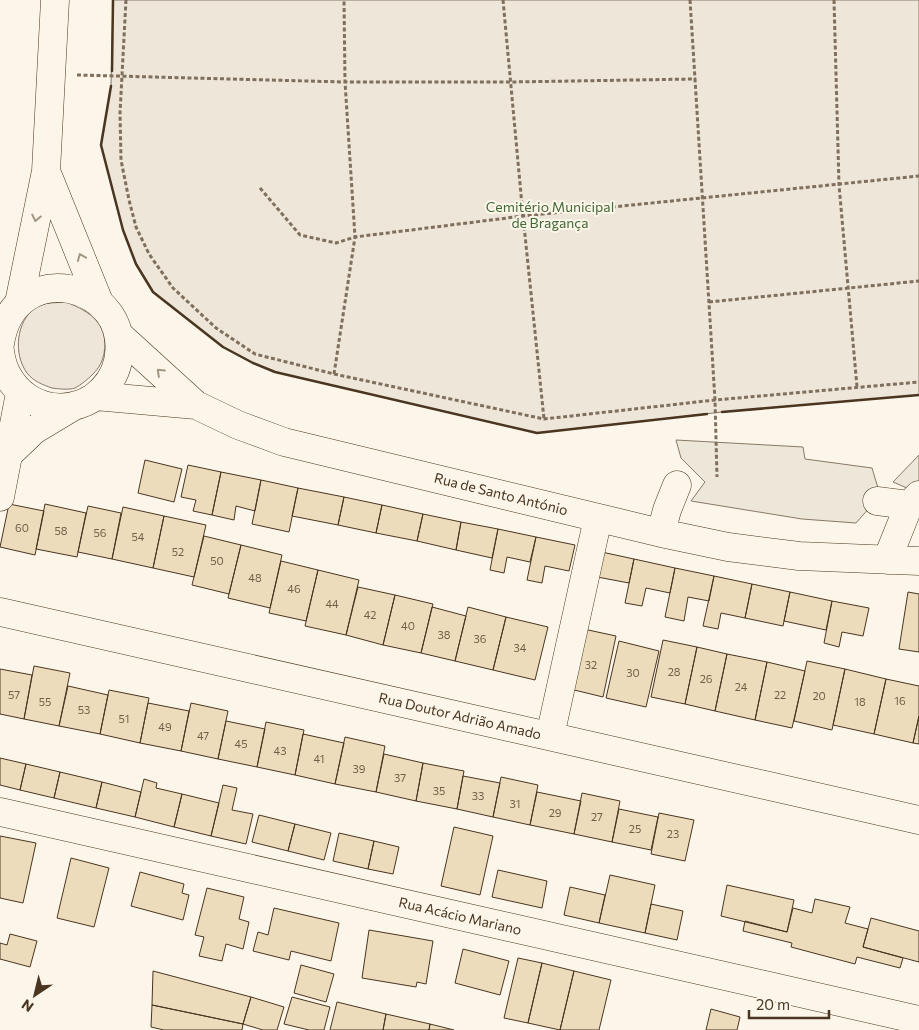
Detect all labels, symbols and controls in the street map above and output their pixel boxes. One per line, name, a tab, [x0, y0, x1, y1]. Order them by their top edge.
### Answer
park label: Cemitério Municipal de Bragança	[486, 198, 614, 231]
one-way arrow	[31, 214, 42, 223]
one-way arrow	[76, 253, 87, 262]
one-way arrow	[157, 369, 166, 378]
street label: Rua de Santo António	[433, 469, 570, 518]
house number: 60	[15, 521, 29, 534]
house number: 58	[55, 524, 68, 537]
house number: 56	[94, 526, 107, 539]
house number: 54	[132, 530, 145, 543]
house number: 52	[172, 545, 184, 558]
house number: 50	[210, 554, 224, 567]
house number: 48	[248, 571, 262, 584]
house number: 46	[287, 582, 301, 595]
house number: 44	[325, 597, 339, 610]
house number: 42	[364, 608, 376, 621]
house number: 40	[401, 619, 415, 632]
house number: 38	[438, 628, 451, 641]
house number: 36	[474, 632, 487, 645]
house number: 34	[514, 641, 527, 654]
house number: 32	[585, 658, 597, 671]
house number: 28	[668, 665, 681, 678]
house number: 30	[626, 666, 640, 679]
house number: 26	[700, 672, 713, 685]
house number: 24	[735, 680, 748, 693]
house number: 57	[8, 688, 20, 701]
house number: 22	[774, 688, 786, 701]
street label: Rua Doutor Adrião Amado	[377, 689, 543, 743]
house number: 20	[812, 689, 826, 702]
house number: 16	[894, 694, 906, 707]
house number: 55	[39, 695, 51, 708]
house number: 18	[854, 695, 866, 708]
house number: 53	[78, 703, 90, 716]
house number: 51	[118, 712, 130, 725]
house number: 49	[158, 720, 172, 733]
house number: 47	[197, 729, 209, 742]
house number: 45	[235, 737, 247, 750]
house number: 43	[274, 744, 286, 757]
house number: 41	[314, 752, 324, 765]
house number: 39	[353, 762, 366, 775]
house number: 37	[394, 771, 406, 784]
house number: 35	[433, 784, 445, 797]
house number: 33	[472, 789, 484, 802]
house number: 31	[510, 797, 520, 810]
house number: 29	[549, 806, 562, 819]
house number: 27	[591, 810, 603, 823]
house number: 25	[629, 822, 641, 835]
house number: 23	[667, 827, 679, 840]
street label: Rua Acácio Mariano	[397, 893, 523, 938]
north arrow	[10, 970, 60, 1020]
scale bar	[749, 988, 829, 1020]
text: 20 m	[756, 995, 790, 1013]
text: N	[18, 996, 36, 1016]

